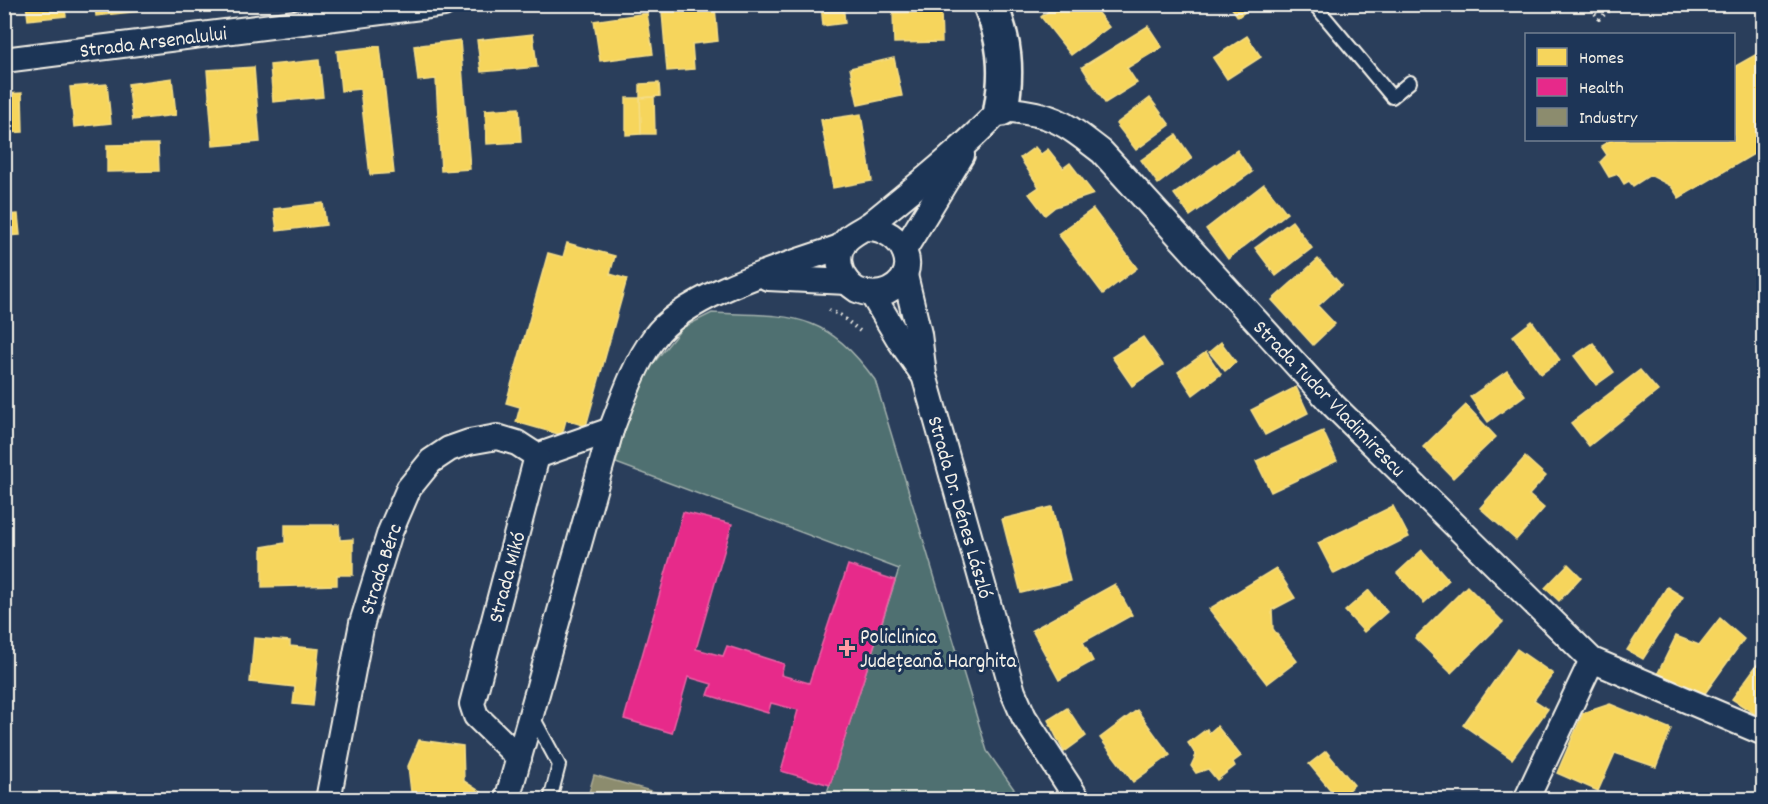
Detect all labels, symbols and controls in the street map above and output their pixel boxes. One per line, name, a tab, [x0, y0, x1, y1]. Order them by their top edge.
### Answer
street label: Strada Arsenalului	[78, 20, 229, 68]
legend	[1525, 33, 1735, 141]
text: Homes	[1579, 47, 1624, 72]
text: Health	[1579, 77, 1624, 102]
text: Industry	[1579, 107, 1638, 132]
street label: Strada Tudor Vladimirescu	[1245, 315, 1411, 486]
street label: Strada Dr. Dénes László	[918, 413, 999, 603]
street label: Strada Bérc	[354, 520, 412, 619]
street label: Strada Mikó	[482, 529, 535, 627]
place label: Policlinica Județeană Harghita	[860, 624, 1017, 678]
marker: Policlinica Județeană Harghita	[838, 639, 856, 657]

